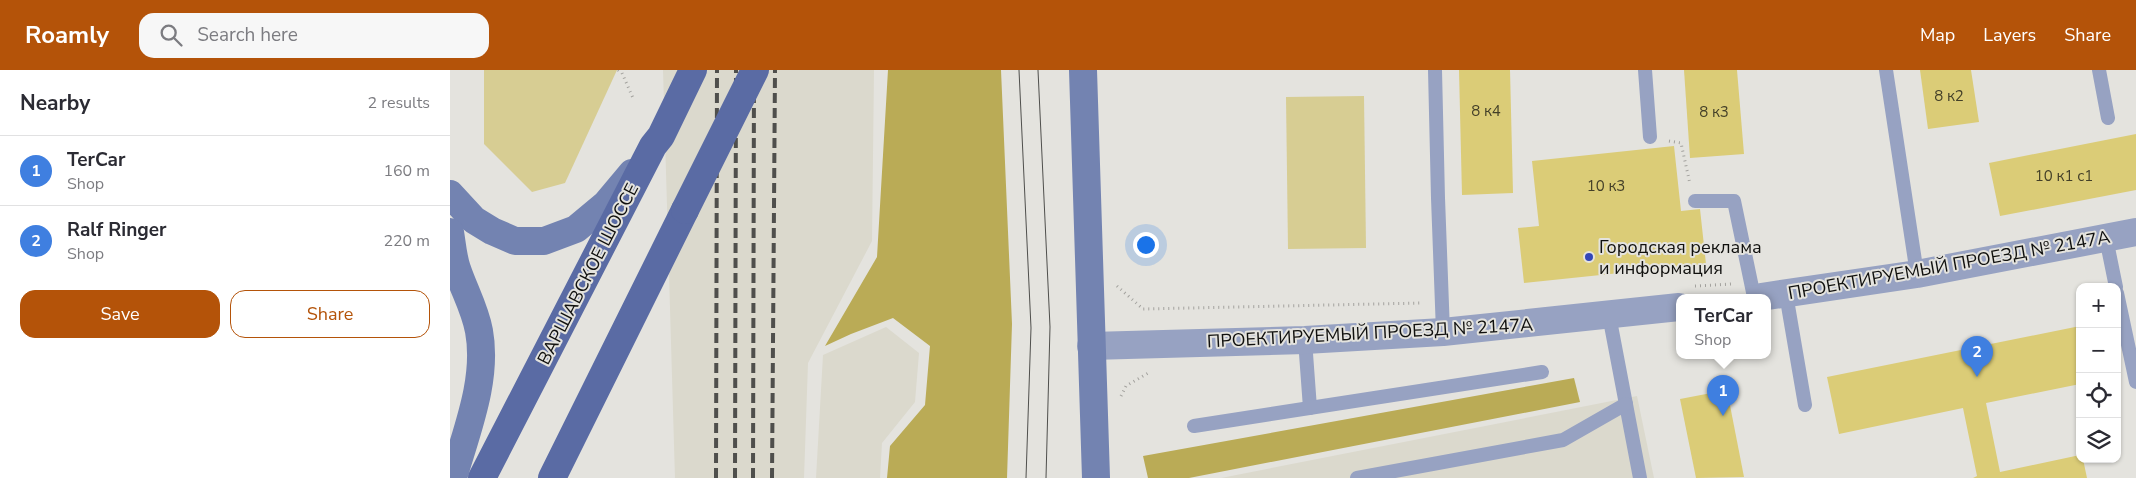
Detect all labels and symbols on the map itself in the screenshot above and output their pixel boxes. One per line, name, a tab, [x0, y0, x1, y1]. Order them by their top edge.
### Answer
house number: 8 к2	[1934, 86, 1964, 106]
house number: 8 к4	[1471, 101, 1501, 121]
house number: 8 к3	[1699, 102, 1729, 122]
house number: 10 к1 с1	[2035, 166, 2093, 186]
house number: 10 к3	[1587, 176, 1625, 196]
street label: ВАРШАВСКОЕ ШОССЕ	[532, 179, 644, 369]
street label: ПРОЕКТИРУЕМЫЙ ПРОЕЗД № 2147А	[1786, 225, 2112, 305]
your location	[1133, 232, 1159, 258]
place label: Городская реклама и информация	[1599, 235, 1762, 280]
marker: Городская реклама и информация	[1583, 251, 1595, 263]
street label: ПРОЕКТИРУЕМЫЙ ПРОЕЗД № 2147А	[1206, 312, 1534, 354]
pin: 2	[1961, 336, 1993, 377]
pin: 1	[1707, 375, 1739, 416]

